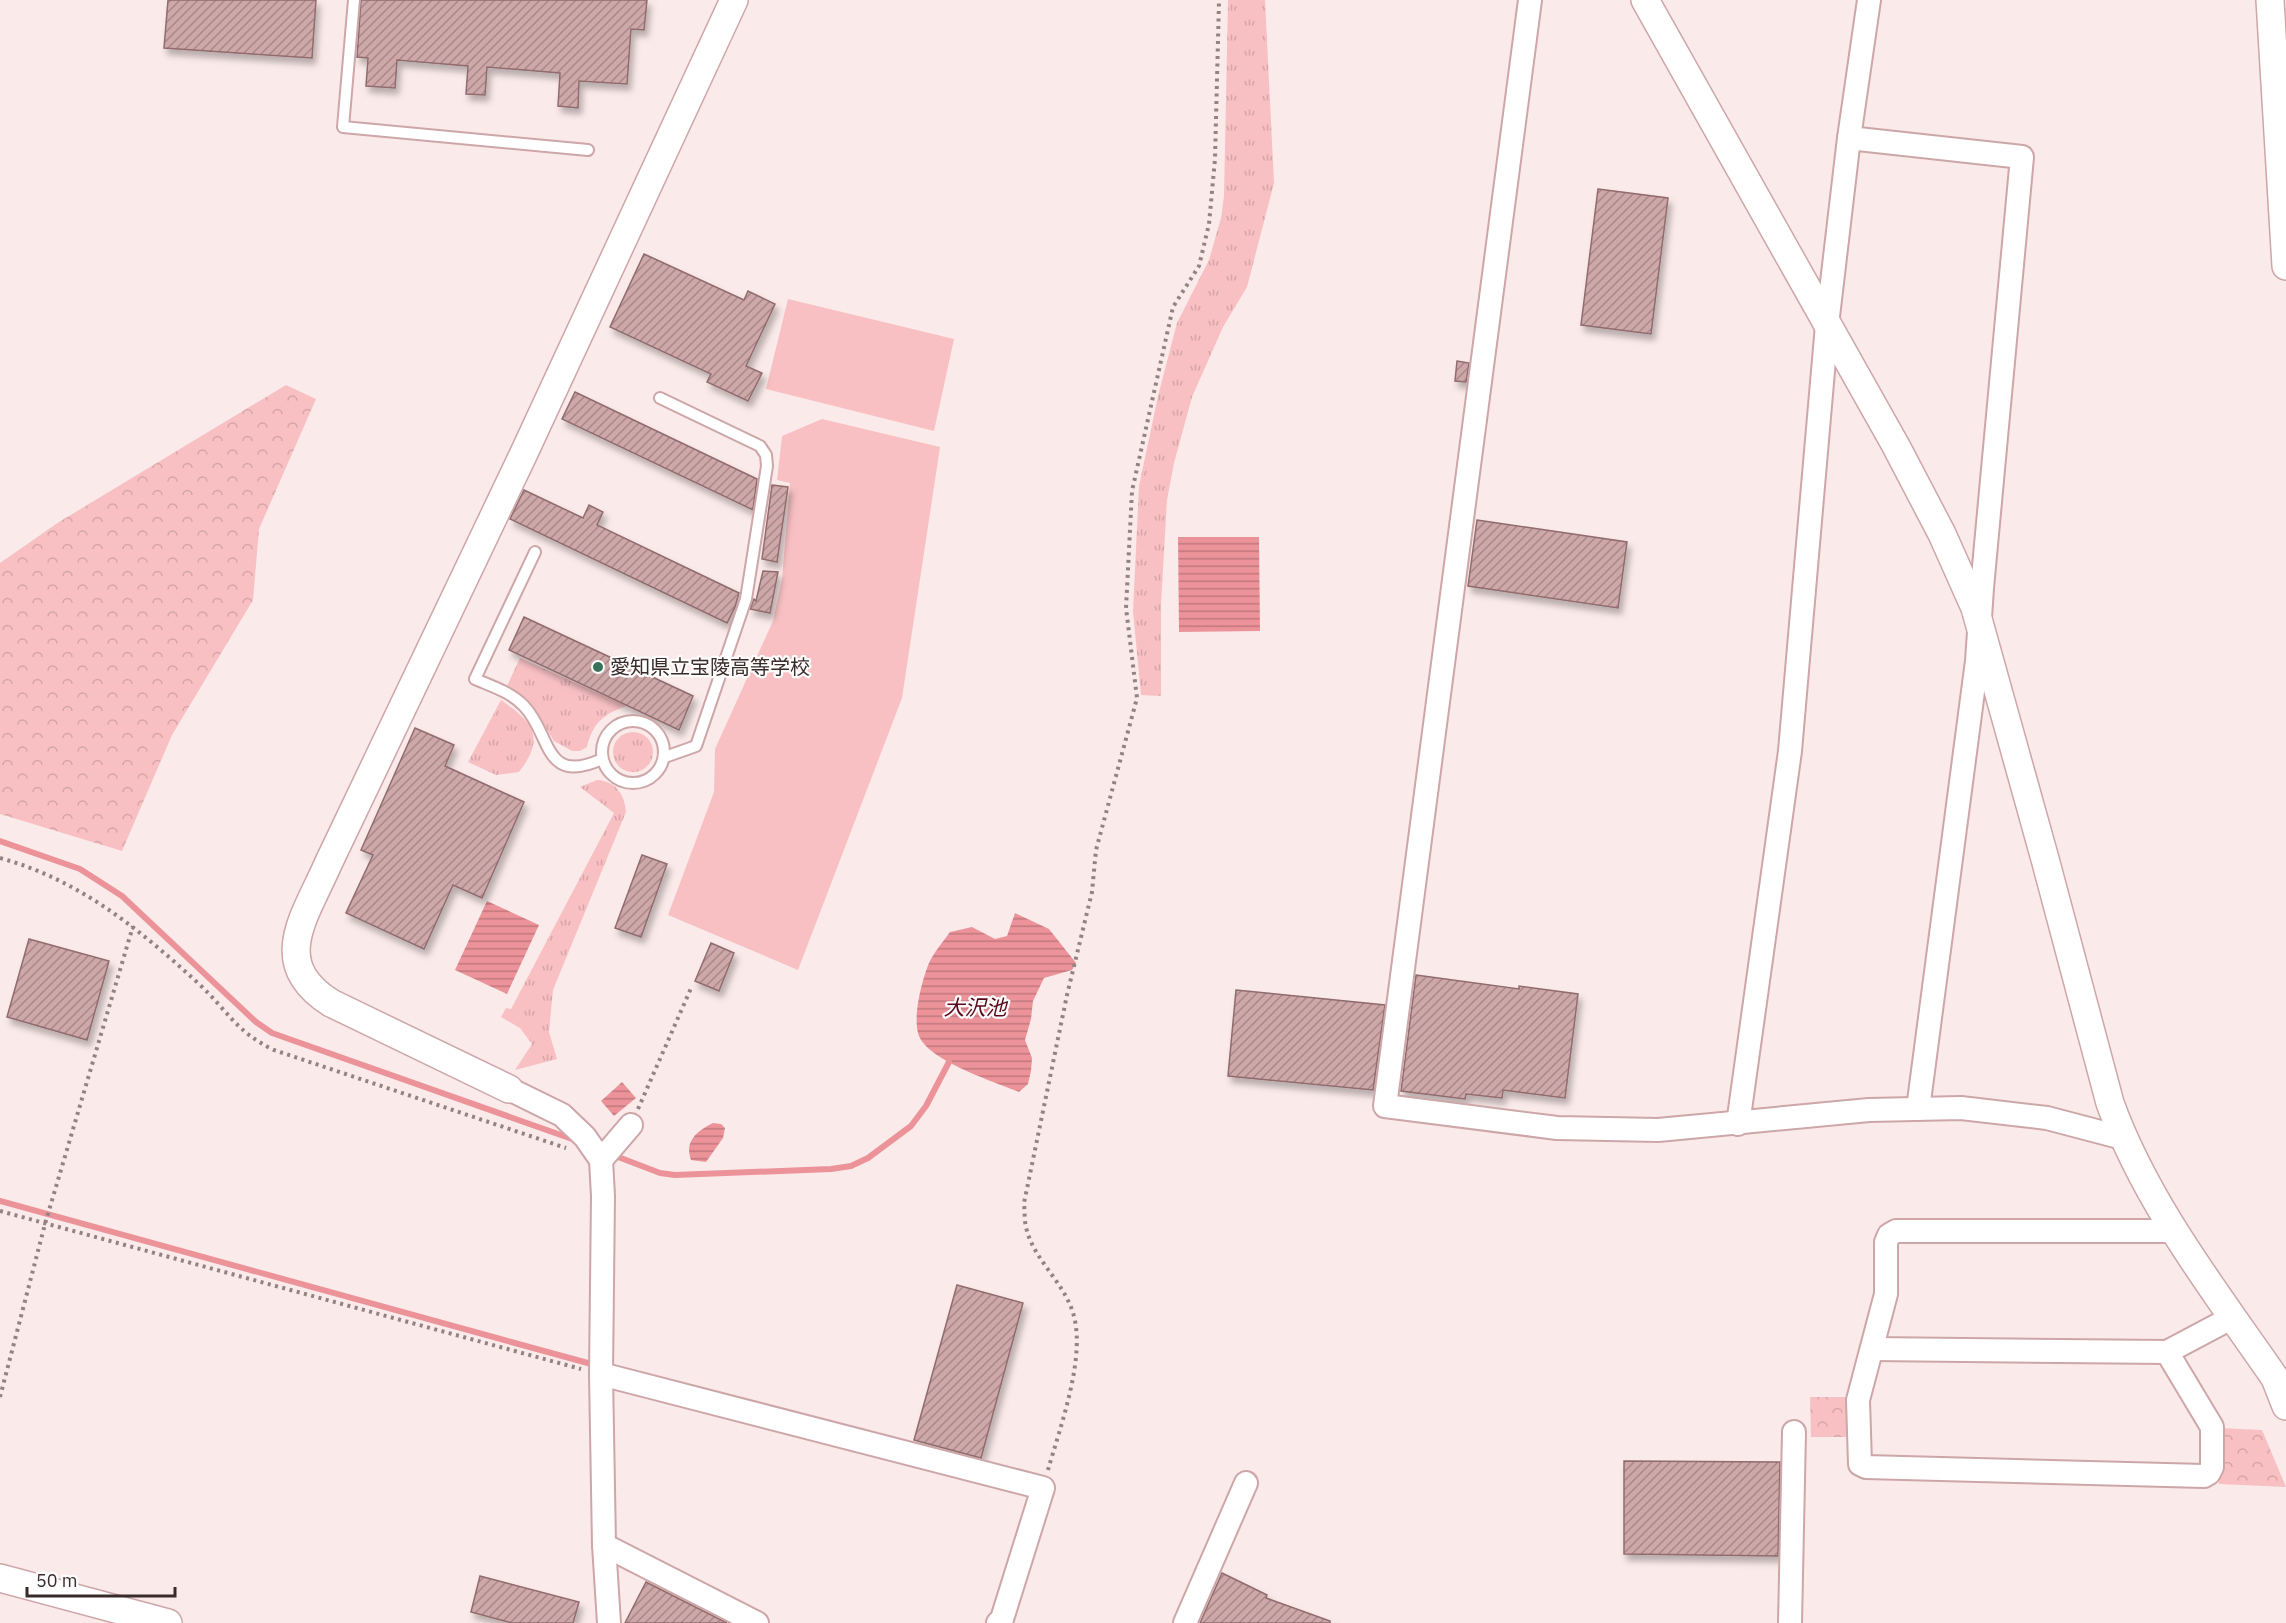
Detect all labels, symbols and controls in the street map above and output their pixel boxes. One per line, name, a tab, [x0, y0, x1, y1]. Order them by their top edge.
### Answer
place label: 愛知県立宝陵高等学校	[610, 653, 810, 680]
marker: 愛知県立宝陵高等学校	[591, 660, 605, 674]
water label: 大沢池	[944, 993, 1008, 1021]
scale bar	[27, 1560, 176, 1598]
text: 50 m	[36, 1569, 78, 1592]

